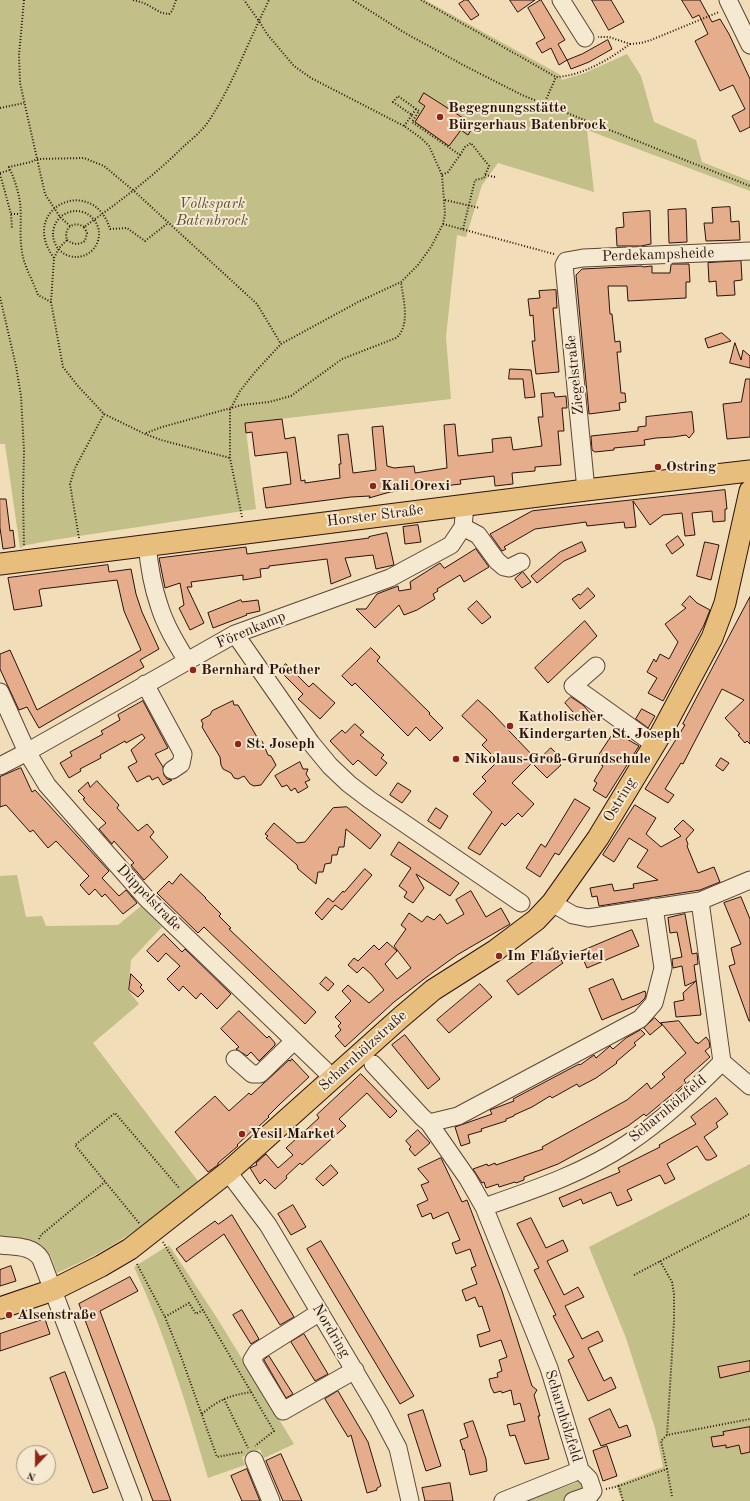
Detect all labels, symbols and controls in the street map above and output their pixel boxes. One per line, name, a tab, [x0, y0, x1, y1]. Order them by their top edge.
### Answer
place label: Begegnungsstätte Bürgerhaus Batenbrock	[448, 99, 607, 134]
marker: Begegnungsstätte Bürgerhaus Batenbrock	[435, 112, 445, 122]
park label: Volkspark Batenbrock	[176, 195, 248, 230]
street label: Perdekampsheide	[602, 244, 714, 266]
street label: Ziegelstraße	[562, 334, 588, 416]
place label: Ostring	[666, 458, 716, 476]
marker: Ostring	[653, 462, 663, 472]
place label: Kali Orexi	[381, 477, 450, 495]
marker: Kali Orexi	[368, 481, 378, 491]
street label: Horster Straße	[326, 501, 424, 531]
street label: Förenkamp	[214, 607, 288, 653]
place label: Bernhard Poether	[201, 661, 320, 679]
marker: Bernhard Poether	[188, 665, 198, 675]
place label: Katholischer Kindergarten St. Joseph	[518, 708, 680, 743]
marker: Katholischer Kindergarten St. Joseph	[505, 721, 515, 731]
place label: St. Joseph	[246, 735, 315, 753]
marker: St. Joseph	[233, 739, 243, 749]
place label: Nikolaus-Groß-Grundschule	[464, 750, 651, 768]
marker: Nikolaus-Groß-Grundschule	[451, 754, 461, 764]
street label: Ostring	[600, 775, 640, 825]
street label: Düppelstraße	[113, 861, 185, 935]
place label: Im Flaßviertel	[507, 947, 604, 965]
marker: Im Flaßviertel	[494, 951, 504, 961]
street label: Scharnhölzstraße	[315, 1007, 411, 1095]
street label: Scharnhölzfeld	[626, 1071, 710, 1147]
place label: Yesil Market	[250, 1125, 335, 1143]
marker: Yesil Market	[237, 1129, 247, 1139]
street label: Nordring	[308, 1301, 354, 1361]
place label: Alsenstraße	[17, 1306, 96, 1324]
marker: Alsenstraße	[4, 1310, 14, 1320]
street label: Scharnhölzfeld	[540, 1368, 586, 1464]
north arrow	[16, 1445, 56, 1485]
text: N	[26, 1469, 38, 1482]

